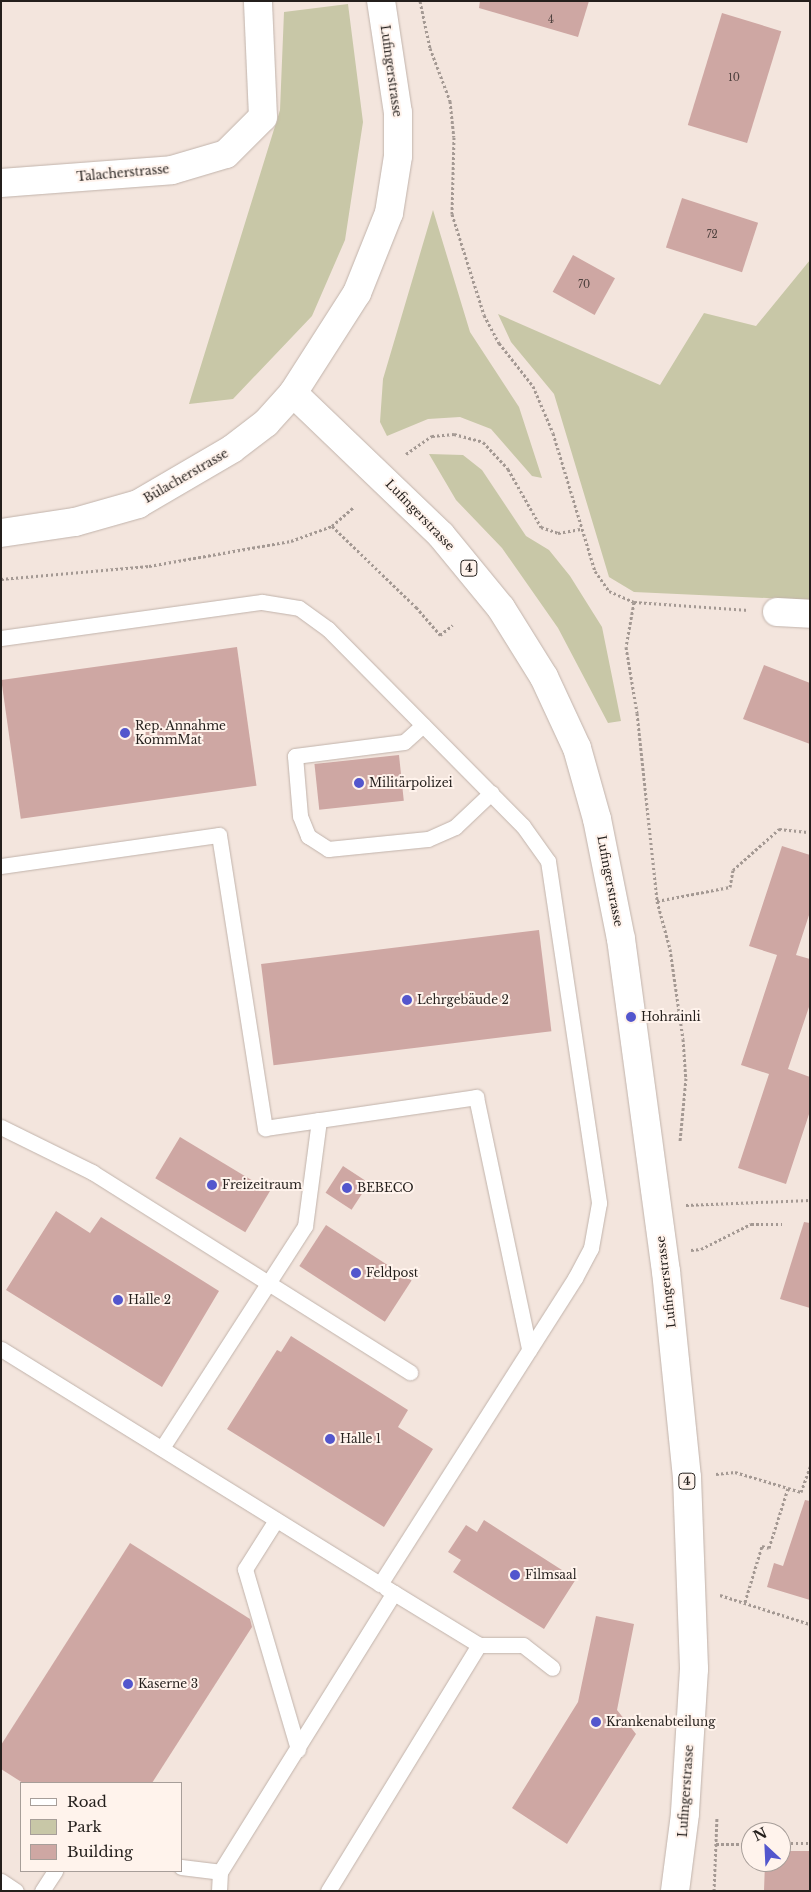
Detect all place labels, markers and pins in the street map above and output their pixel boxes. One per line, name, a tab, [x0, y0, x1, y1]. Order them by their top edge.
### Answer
place label: Rep. Annahme KommMat	[135, 719, 226, 747]
marker: Rep. Annahme KommMat	[119, 727, 131, 739]
place label: Militärpolizei	[369, 776, 453, 790]
marker: Militärpolizei	[353, 777, 365, 789]
place label: Lehrgebäude 2	[417, 993, 509, 1007]
marker: Lehrgebäude 2	[401, 994, 413, 1006]
place label: Hohrainli	[641, 1010, 701, 1024]
marker: Hohrainli	[625, 1011, 637, 1023]
place label: Freizeitraum	[222, 1178, 302, 1192]
marker: Freizeitraum	[206, 1179, 218, 1191]
place label: BEBECO	[357, 1181, 414, 1195]
marker: BEBECO	[341, 1182, 353, 1194]
place label: Feldpost	[366, 1266, 418, 1280]
marker: Feldpost	[350, 1267, 362, 1279]
place label: Halle 2	[128, 1293, 171, 1307]
marker: Halle 2	[112, 1294, 124, 1306]
place label: Halle 1	[340, 1432, 381, 1446]
marker: Halle 1	[324, 1433, 336, 1445]
place label: Filmsaal	[525, 1568, 577, 1582]
marker: Filmsaal	[509, 1569, 521, 1581]
place label: Kaserne 3	[138, 1677, 198, 1691]
marker: Kaserne 3	[122, 1678, 134, 1690]
place label: Krankenabteilung	[606, 1715, 715, 1729]
marker: Krankenabteilung	[590, 1716, 602, 1728]

